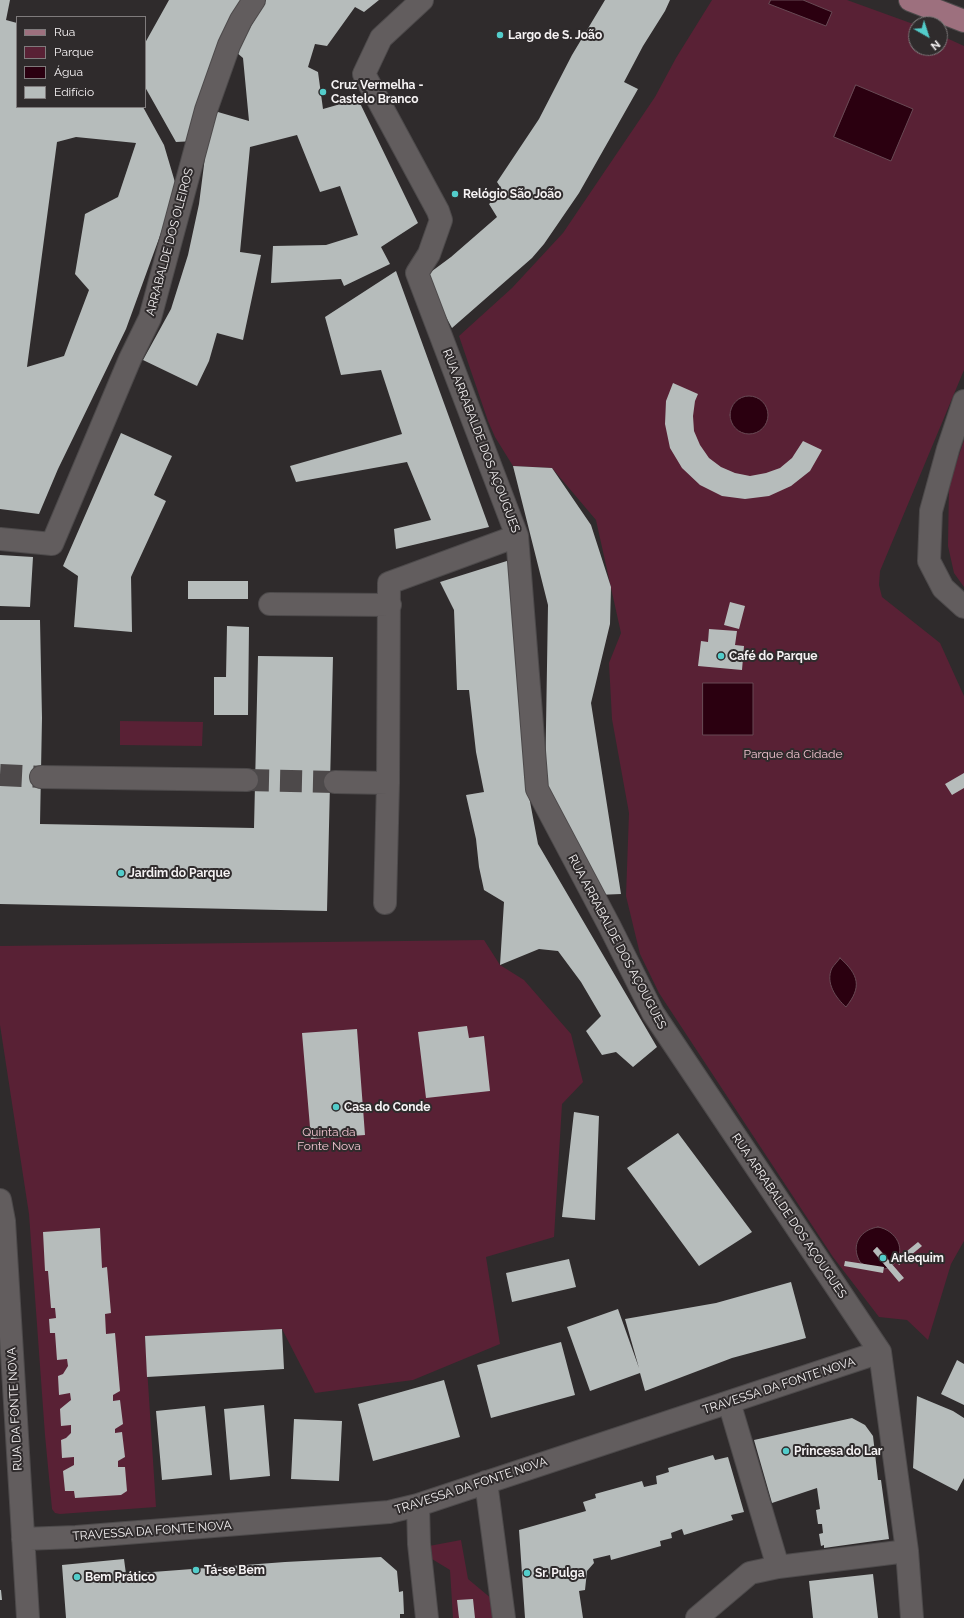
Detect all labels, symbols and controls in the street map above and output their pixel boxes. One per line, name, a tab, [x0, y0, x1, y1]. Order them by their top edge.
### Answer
legend	[16, 16, 146, 108]
north arrow	[908, 16, 948, 56]
text: Rua	[54, 25, 75, 39]
place label: Largo de S. João	[508, 28, 602, 42]
marker: Largo de S. João	[495, 30, 505, 40]
text: N	[928, 37, 943, 53]
text: Parque	[54, 45, 94, 59]
text: Água	[54, 65, 83, 79]
place label: Cruz Vermelha - Castelo Branco	[331, 78, 423, 106]
text: Edifício	[54, 85, 94, 99]
marker: Cruz Vermelha - Castelo Branco	[318, 87, 328, 97]
street label: ARRABALDE DOS OLEIROS	[143, 167, 197, 317]
place label: Relógio São João	[463, 187, 561, 201]
marker: Relógio São João	[450, 189, 460, 199]
street label: RUA ARRABALDE DOS AÇOUGUES	[439, 347, 523, 535]
place label: Café do Parque	[729, 649, 817, 663]
marker: Café do Parque	[716, 651, 726, 661]
park label: Parque da Cidade	[743, 747, 843, 761]
street label: RUA ARRABALDE DOS AÇOUGUES	[565, 852, 669, 1032]
place label: Jardim do Parque	[129, 866, 230, 880]
marker: Jardim do Parque	[116, 868, 126, 878]
place label: Casa do Conde	[344, 1100, 430, 1114]
marker: Casa do Conde	[331, 1102, 341, 1112]
park label: Quinta da Fonte Nova	[297, 1125, 361, 1153]
street label: RUA ARRABALDE DOS AÇOUGUES	[728, 1131, 850, 1301]
place label: Arlequim	[891, 1251, 944, 1265]
marker: Arlequim	[878, 1253, 888, 1263]
street label: RUA DA FONTE NOVA	[5, 1347, 25, 1471]
street label: TRAVESSA DA FONTE NOVA	[701, 1355, 857, 1417]
place label: Princesa do Lar	[794, 1444, 882, 1458]
marker: Princesa do Lar	[781, 1446, 791, 1456]
street label: TRAVESSA DA FONTE NOVA	[393, 1455, 549, 1517]
street label: TRAVESSA DA FONTE NOVA	[72, 1518, 232, 1544]
place label: Tá-se Bem	[204, 1563, 265, 1577]
marker: Tá-se Bem	[191, 1565, 201, 1575]
place label: Sr. Pulga	[535, 1566, 585, 1580]
marker: Sr. Pulga	[522, 1568, 532, 1578]
place label: Bem Prático	[85, 1570, 155, 1584]
marker: Bem Prático	[72, 1572, 82, 1582]

